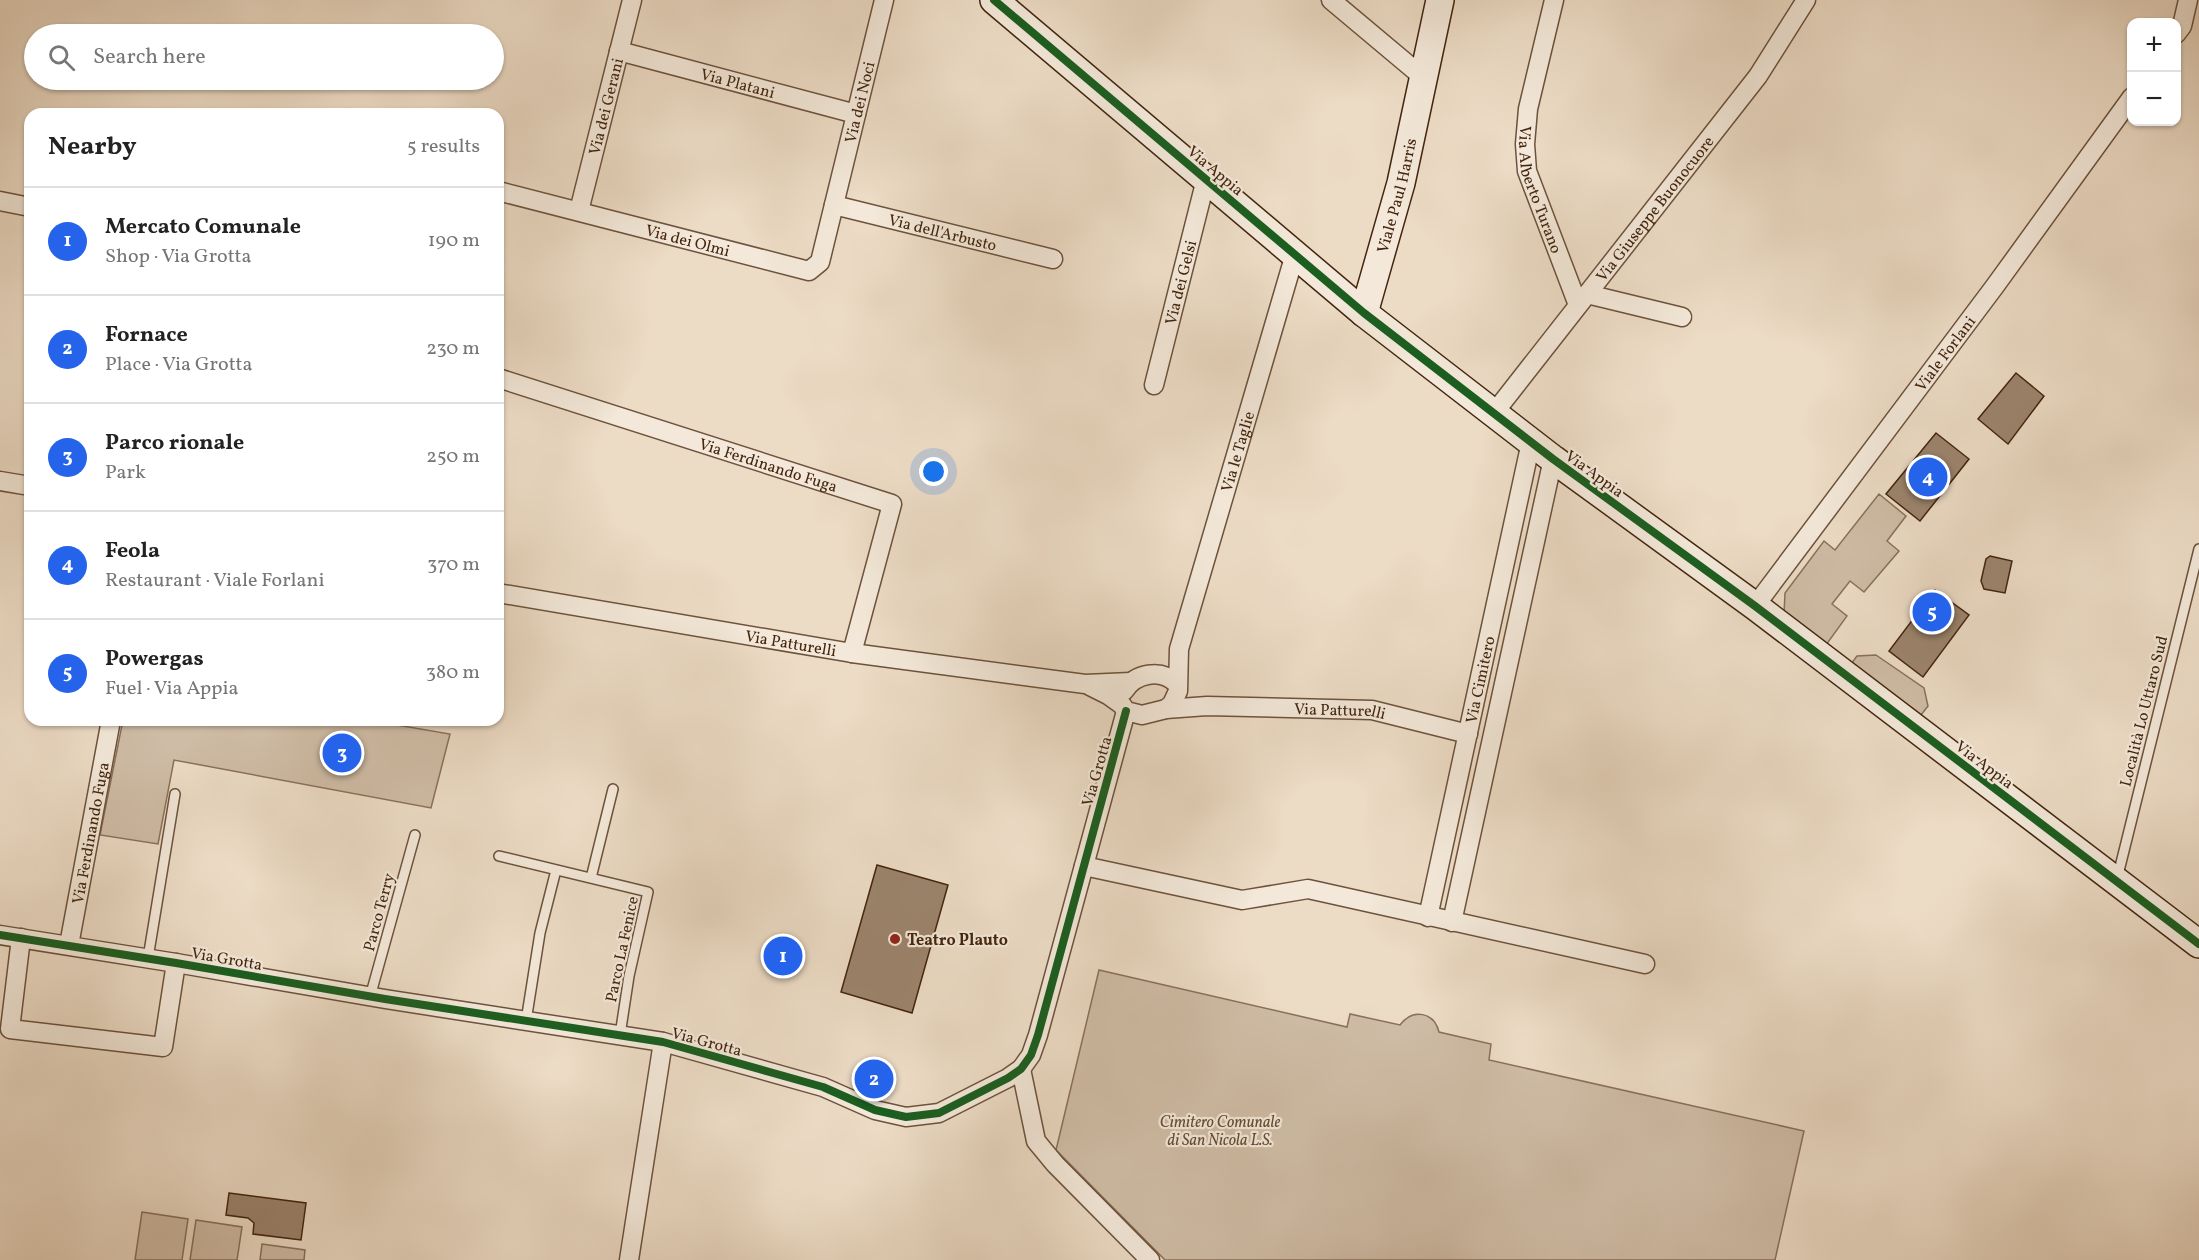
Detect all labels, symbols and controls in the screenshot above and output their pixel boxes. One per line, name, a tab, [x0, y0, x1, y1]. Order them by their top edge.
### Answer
map controls	[2127, 18, 2181, 126]
button: +	[2127, 18, 2181, 72]
search box	[24, 24, 504, 90]
icon: search	[45, 41, 78, 74]
text: Search here	[93, 42, 206, 73]
street label: Via dei Gerani	[584, 56, 630, 158]
street label: Via dei Noci	[840, 59, 882, 146]
street label: Via Platani	[698, 64, 777, 105]
button: −	[2127, 72, 2181, 126]
street label: Via Alberto Turano	[1512, 125, 1566, 257]
text: Nearby	[48, 129, 137, 165]
street label: Via Giuseppe Buonocuore	[1592, 132, 1720, 287]
text: 5 results	[407, 133, 480, 161]
street label: Viale Paul Harris	[1373, 136, 1423, 256]
street label: Via Appia	[1182, 141, 1248, 202]
street label: Via dell'Arbusto	[886, 210, 999, 258]
text: Mercato Comunale	[105, 212, 301, 243]
street label: Via dei Olmi	[643, 220, 732, 263]
text: 1	[63, 227, 72, 255]
text: 190 m	[428, 227, 480, 255]
street label: Via dei Gelsi	[1161, 238, 1203, 327]
text: Shop · Via Grotta	[105, 243, 252, 271]
street label: Viale Forlani	[1911, 312, 1982, 397]
text: Fornace	[105, 320, 188, 351]
text: 2	[62, 335, 73, 363]
text: 230 m	[426, 335, 480, 363]
text: Place · Via Grotta	[105, 351, 252, 379]
street label: Via le Taglie	[1217, 409, 1261, 495]
text: Parco rionale	[105, 428, 244, 459]
street label: Via Ferdinando Fuga	[696, 434, 840, 499]
text: 3	[62, 443, 73, 471]
text: 250 m	[426, 443, 480, 471]
street label: Via Appia	[1560, 446, 1628, 503]
pin: 4	[1908, 454, 1948, 500]
your location	[919, 457, 948, 486]
text: Park	[105, 459, 146, 487]
text: Feola	[105, 536, 160, 567]
text: 4	[61, 551, 74, 579]
text: 370 m	[427, 551, 480, 579]
text: Restaurant · Viale Forlani	[105, 567, 325, 595]
pin: 5	[1912, 590, 1952, 634]
street label: Via Patturelli	[743, 626, 838, 663]
street label: Via Cimitero	[1461, 634, 1502, 726]
street label: Località Lo Uttaro Sud	[2116, 634, 2174, 789]
text: Powergas	[105, 644, 204, 675]
text: 5	[63, 659, 72, 687]
text: 380 m	[426, 659, 480, 687]
text: Fuel · Via Appia	[105, 675, 239, 703]
street label: Via Patturelli	[1294, 699, 1388, 726]
pin: 3	[322, 730, 362, 776]
street label: Via Grotta	[1077, 734, 1118, 809]
street label: Via Appia	[1950, 736, 2018, 795]
street label: Via Ferdinando Fuga	[68, 760, 116, 906]
street label: Parco Terry	[359, 871, 401, 954]
street label: Parco La Fenice	[601, 894, 645, 1004]
place label: Teatro Plauto	[907, 930, 1008, 952]
marker: Teatro Plauto	[888, 932, 902, 946]
pin: 1	[764, 934, 802, 978]
street label: Via Grotta	[189, 943, 264, 977]
street label: Via Grotta	[669, 1023, 744, 1063]
pin: 2	[854, 1056, 894, 1102]
park label: Cimitero Comunale di San Nicola L.S.	[1160, 1112, 1280, 1152]

